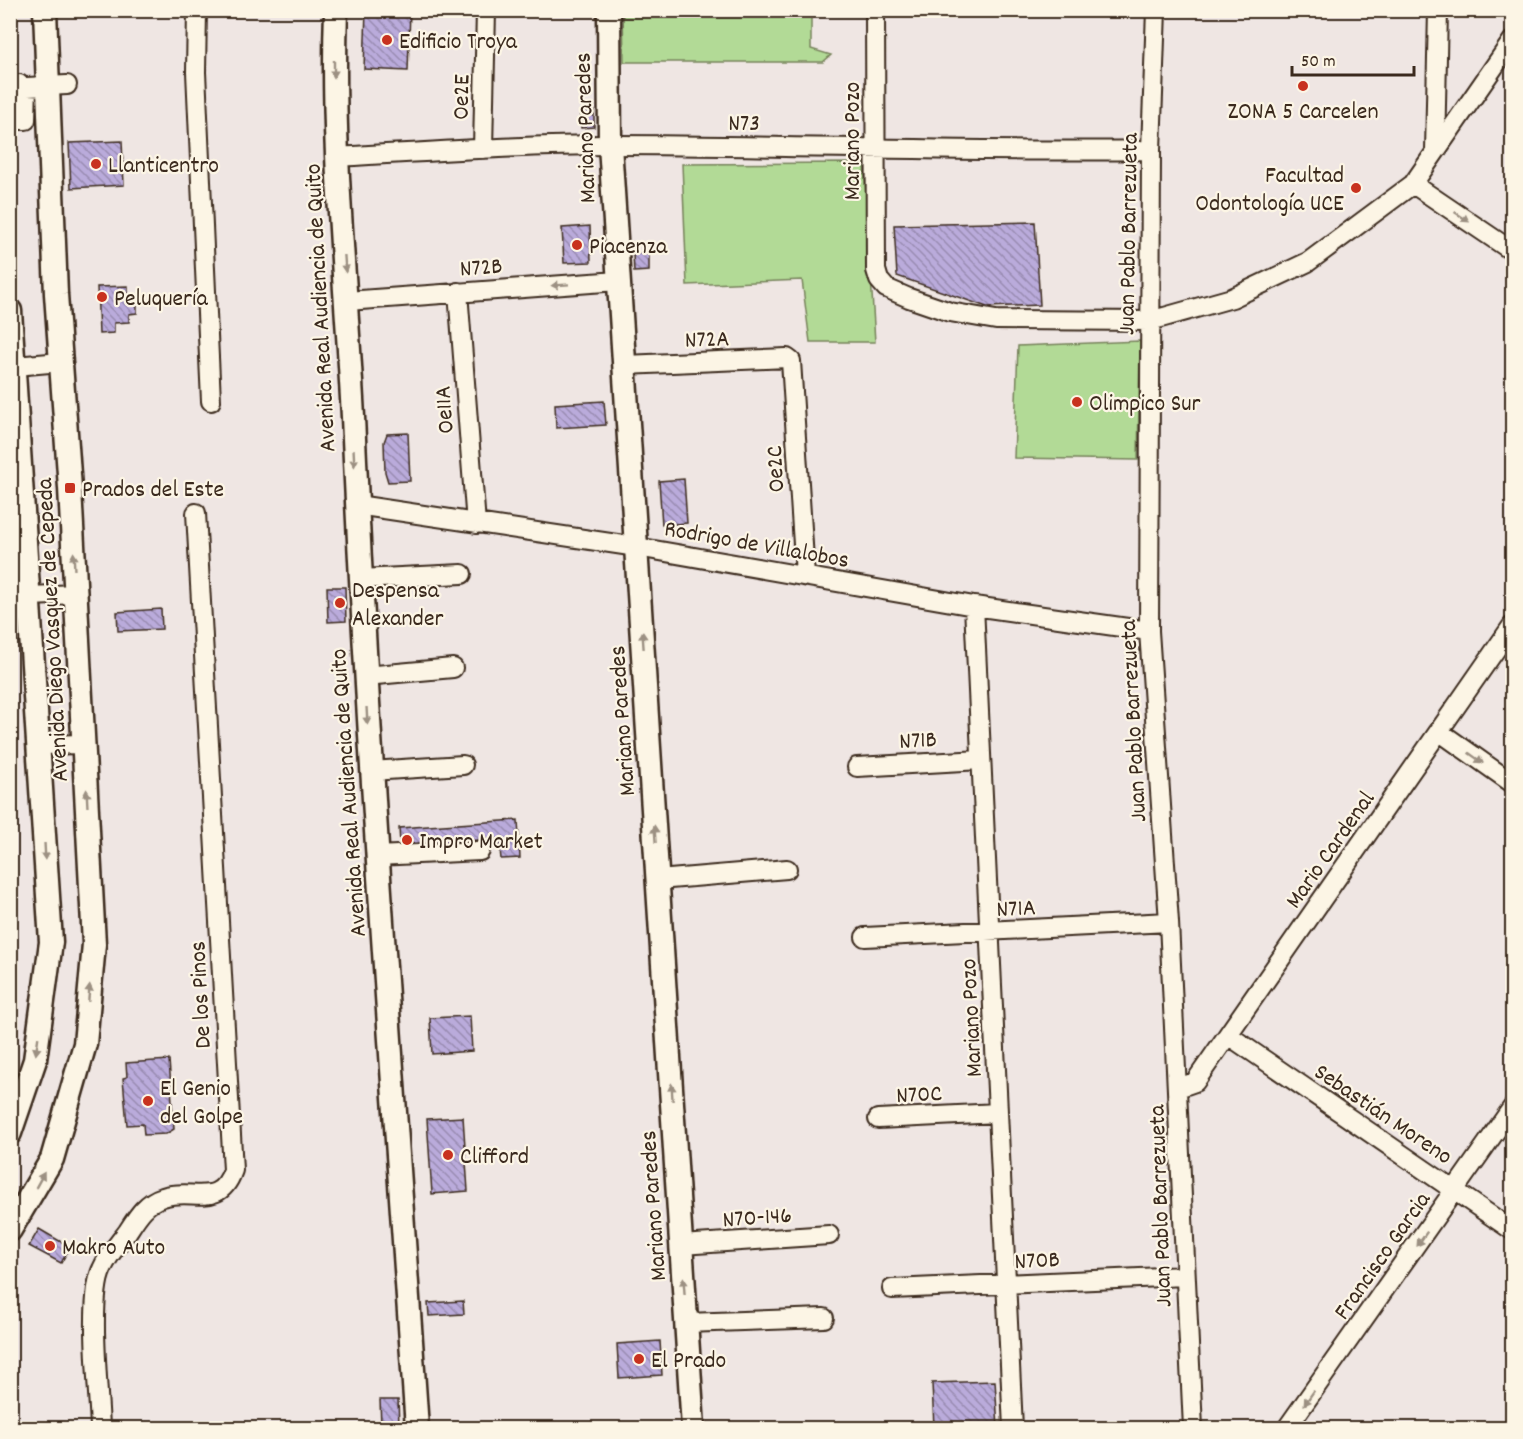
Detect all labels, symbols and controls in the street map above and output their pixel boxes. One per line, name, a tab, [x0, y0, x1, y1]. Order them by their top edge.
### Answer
place label: Edificio Troya	[399, 26, 518, 60]
marker: Edificio Troya	[380, 33, 394, 47]
scale bar	[1292, 39, 1414, 77]
text: 50 m	[1301, 50, 1336, 75]
street label: Mariano Paredes	[567, 52, 607, 204]
one-way arrow	[329, 59, 339, 78]
street label: Oe2E	[446, 74, 480, 120]
marker: ZONA 5 Carcelen	[1296, 79, 1310, 93]
street label: Mariano Pozo	[837, 82, 871, 200]
place label: ZONA 5 Carcelen	[1227, 96, 1379, 130]
street label: N73	[728, 108, 760, 142]
street label: Juan Pablo Barrezueta	[1111, 132, 1149, 336]
place label: Llanticentro	[108, 150, 219, 184]
marker: Llanticentro	[89, 157, 103, 171]
place label: Facultad Odontología UCE	[1195, 160, 1344, 222]
street label: Avenida Real Audiencia de Quito	[297, 163, 347, 453]
marker: Facultad Odontología UCE	[1349, 181, 1363, 195]
one-way arrow	[1453, 211, 1469, 223]
place label: Piacenza	[589, 231, 668, 265]
marker: Piacenza	[570, 238, 584, 252]
street label: N72B	[459, 251, 504, 287]
one-way arrow	[340, 254, 349, 273]
one-way arrow	[550, 280, 569, 289]
place label: Peluquería	[114, 283, 208, 317]
marker: Peluquería	[95, 290, 109, 304]
street label: N72A	[684, 323, 730, 359]
street label: Oe11A	[427, 385, 465, 435]
place label: Olimpico Sur	[1089, 388, 1201, 422]
marker: Olimpico Sur	[1070, 395, 1084, 409]
street label: Oe2C	[759, 445, 795, 493]
one-way arrow	[350, 449, 359, 468]
place label: Prados del Este	[82, 474, 224, 508]
street label: Avenida Diego Vasquez de Cepeda	[29, 476, 79, 783]
marker: Prados del Este	[63, 481, 77, 495]
street label: Rodrigo de Villalobos	[661, 513, 852, 579]
one-way arrow	[70, 552, 79, 571]
place label: Despensa Alexander	[352, 575, 443, 637]
marker: Despensa Alexander	[333, 596, 347, 610]
street label: Juan Pablo Barrezueta	[1113, 618, 1157, 823]
one-way arrow	[638, 630, 648, 649]
street label: Mariano Paredes	[602, 644, 646, 797]
street label: Avenida Real Audiencia de Quito	[323, 647, 377, 938]
one-way arrow	[363, 707, 372, 726]
street label: N71B	[898, 724, 938, 760]
one-way arrow	[1468, 752, 1484, 764]
street label: Mario Cardenal	[1278, 785, 1385, 916]
one-way arrow	[82, 789, 91, 808]
one-way arrow	[651, 825, 660, 844]
place label: Impro Market	[419, 826, 543, 860]
marker: Impro Market	[400, 833, 414, 847]
one-way arrow	[41, 842, 50, 861]
street label: N71A	[996, 892, 1037, 928]
street label: De los Pinos	[182, 940, 222, 1049]
street label: Mariano Pozo	[953, 958, 993, 1078]
one-way arrow	[84, 983, 94, 1002]
one-way arrow	[32, 1036, 41, 1055]
street label: Sebastián Moreno	[1306, 1056, 1458, 1175]
place label: El Genio del Golpe	[160, 1073, 243, 1135]
street label: N70C	[895, 1078, 943, 1114]
one-way arrow	[667, 1082, 676, 1101]
marker: El Genio del Golpe	[141, 1094, 155, 1108]
street label: Juan Pablo Barrezueta	[1141, 1103, 1183, 1308]
street label: Mariano Paredes	[633, 1129, 677, 1282]
place label: Clifford	[460, 1141, 529, 1175]
marker: Clifford	[441, 1148, 455, 1162]
one-way arrow	[35, 1171, 45, 1188]
street label: Francisco Garcia	[1327, 1185, 1441, 1328]
street label: N70-146	[721, 1200, 793, 1238]
one-way arrow	[1416, 1231, 1428, 1246]
place label: Makro Auto	[62, 1232, 165, 1266]
marker: Makro Auto	[43, 1239, 57, 1253]
street label: N70B	[1014, 1244, 1061, 1280]
one-way arrow	[679, 1277, 689, 1296]
place label: El Prado	[651, 1345, 726, 1379]
marker: El Prado	[632, 1352, 646, 1366]
one-way arrow	[1304, 1390, 1315, 1406]

